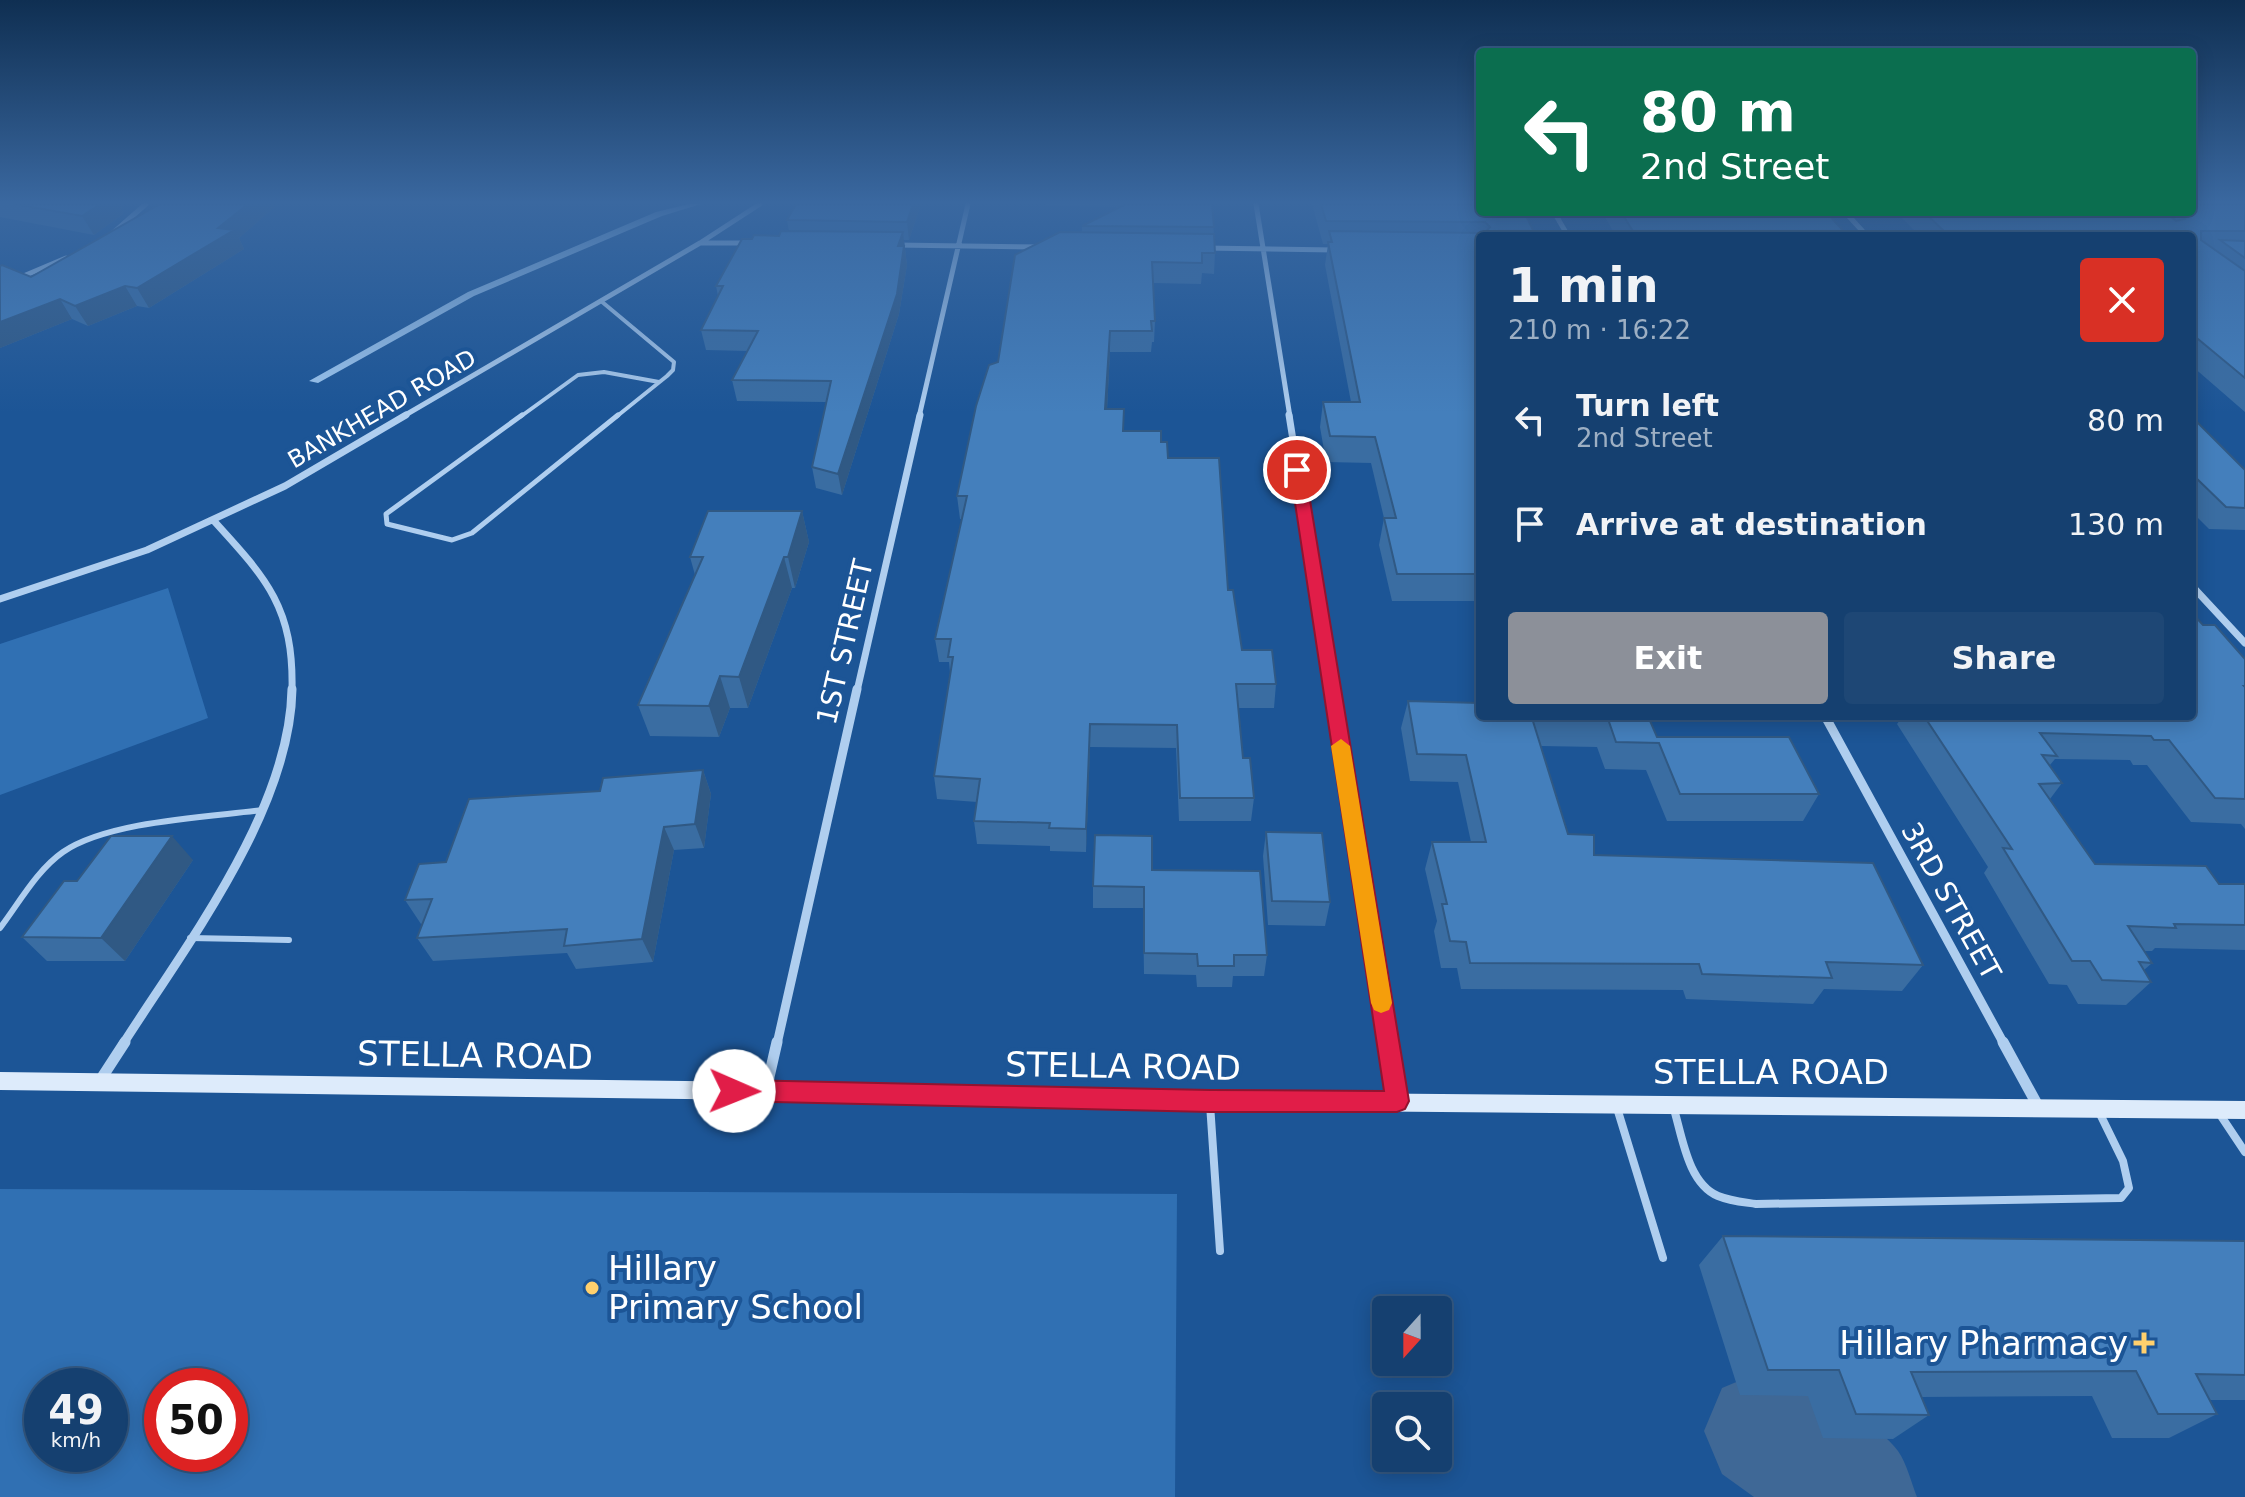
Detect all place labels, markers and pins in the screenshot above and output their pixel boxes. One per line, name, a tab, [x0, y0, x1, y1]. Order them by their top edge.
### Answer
pin	[1263, 436, 1331, 504]
place label: Hillary Primary School	[608, 1248, 863, 1327]
marker: Hillary Primary School	[583, 1279, 601, 1297]
place label: Hillary Pharmacy	[1839, 1323, 2128, 1363]
marker: Hillary Pharmacy	[2135, 1334, 2153, 1352]

